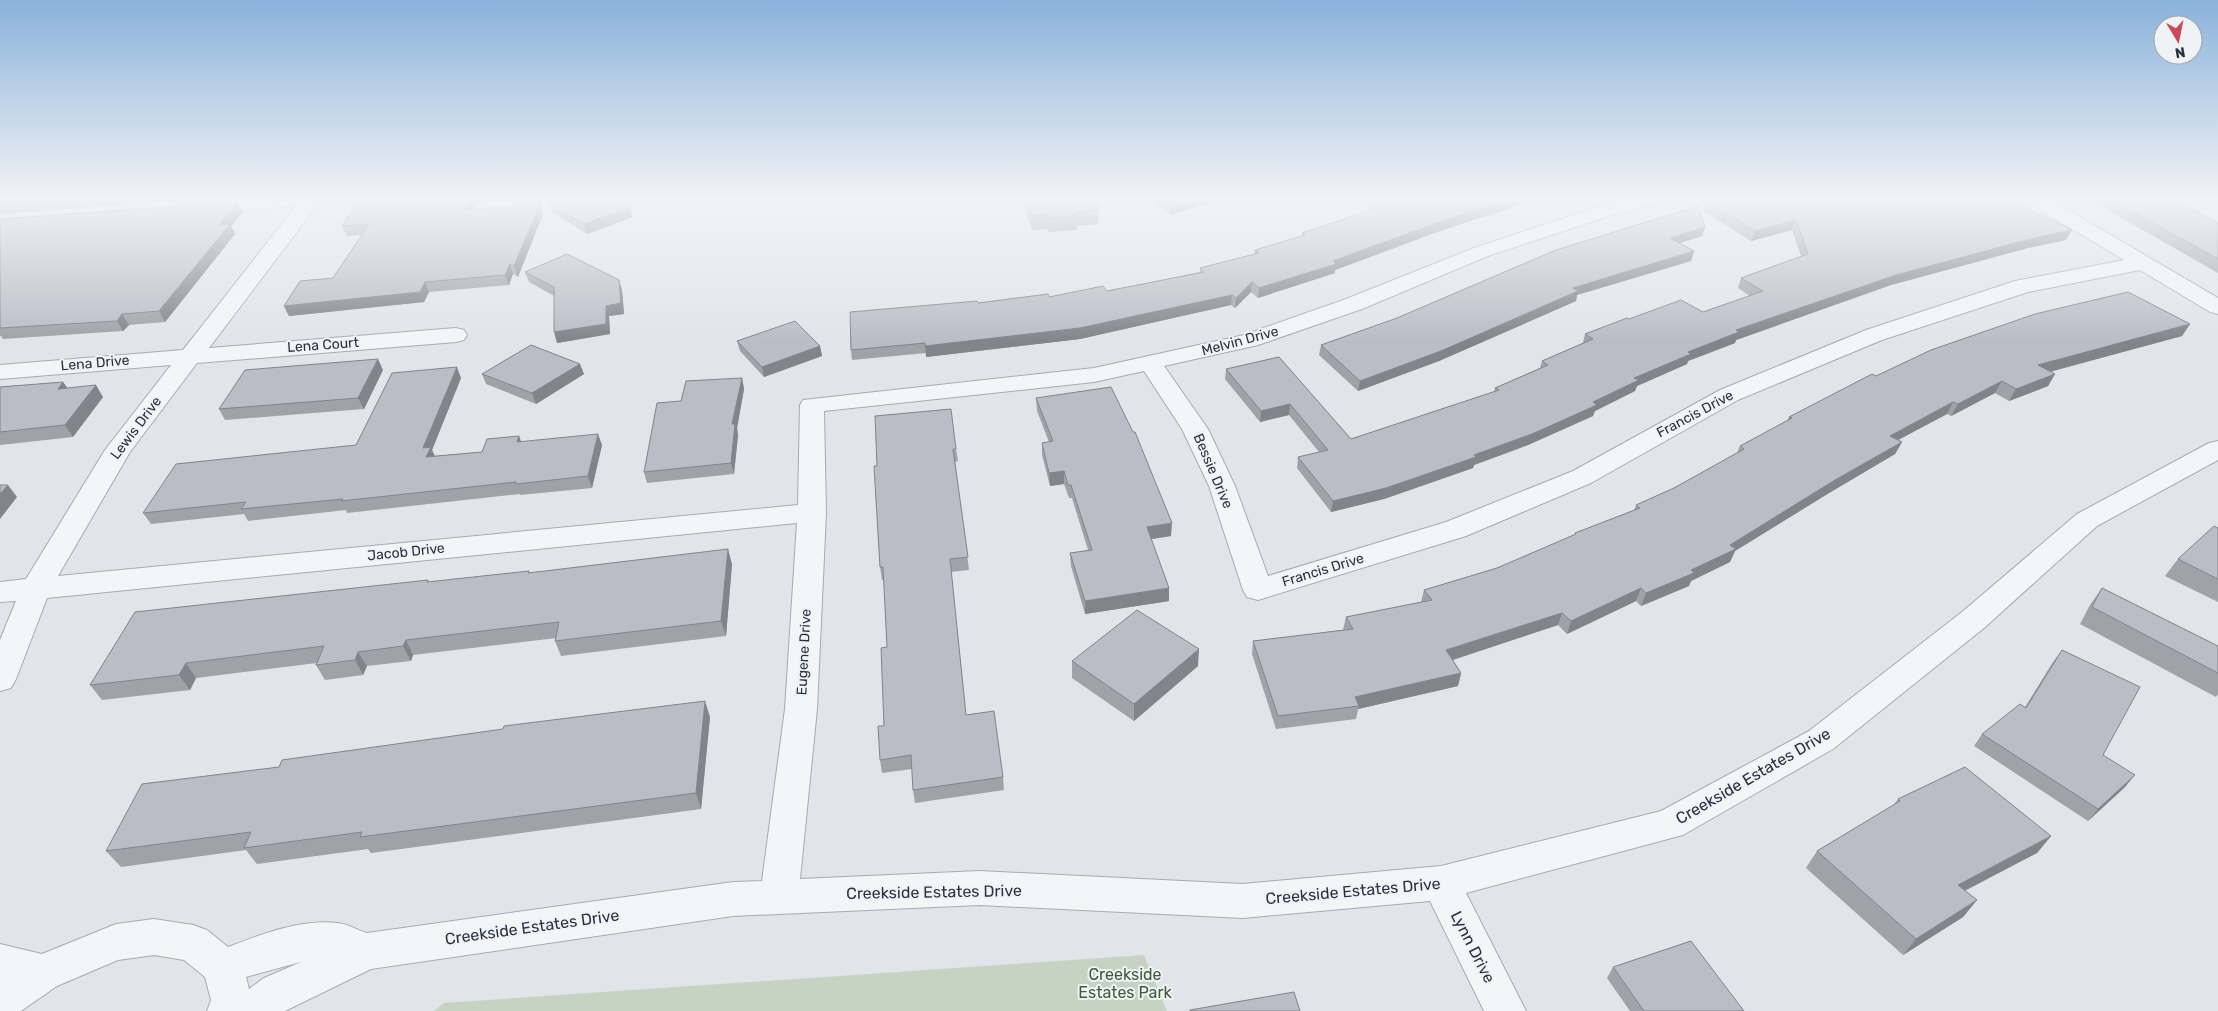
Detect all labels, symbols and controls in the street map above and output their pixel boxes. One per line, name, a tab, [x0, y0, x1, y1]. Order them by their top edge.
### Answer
north arrow	[2153, 15, 2203, 65]
text: N	[2174, 43, 2187, 62]
street label: Melvin Drive	[1200, 323, 1281, 359]
street label: Lena Court	[287, 334, 360, 356]
street label: Lena Drive	[60, 352, 130, 374]
street label: Francis Drive	[1654, 387, 1737, 441]
street label: Lewis Drive	[107, 393, 165, 463]
street label: Bessie Drive	[1190, 431, 1236, 511]
street label: Jacob Drive	[366, 539, 446, 565]
street label: Francis Drive	[1280, 549, 1366, 591]
street label: Eugene Drive	[793, 608, 815, 696]
street label: Creekside Estates Drive	[1672, 724, 1834, 828]
street label: Creekside Estates Drive	[1265, 874, 1441, 908]
street label: Creekside Estates Drive	[846, 881, 1022, 903]
street label: Creekside Estates Drive	[444, 905, 620, 949]
street label: Lynn Drive	[1447, 908, 1499, 986]
park label: Creekside Estates Park	[1078, 965, 1172, 1002]

